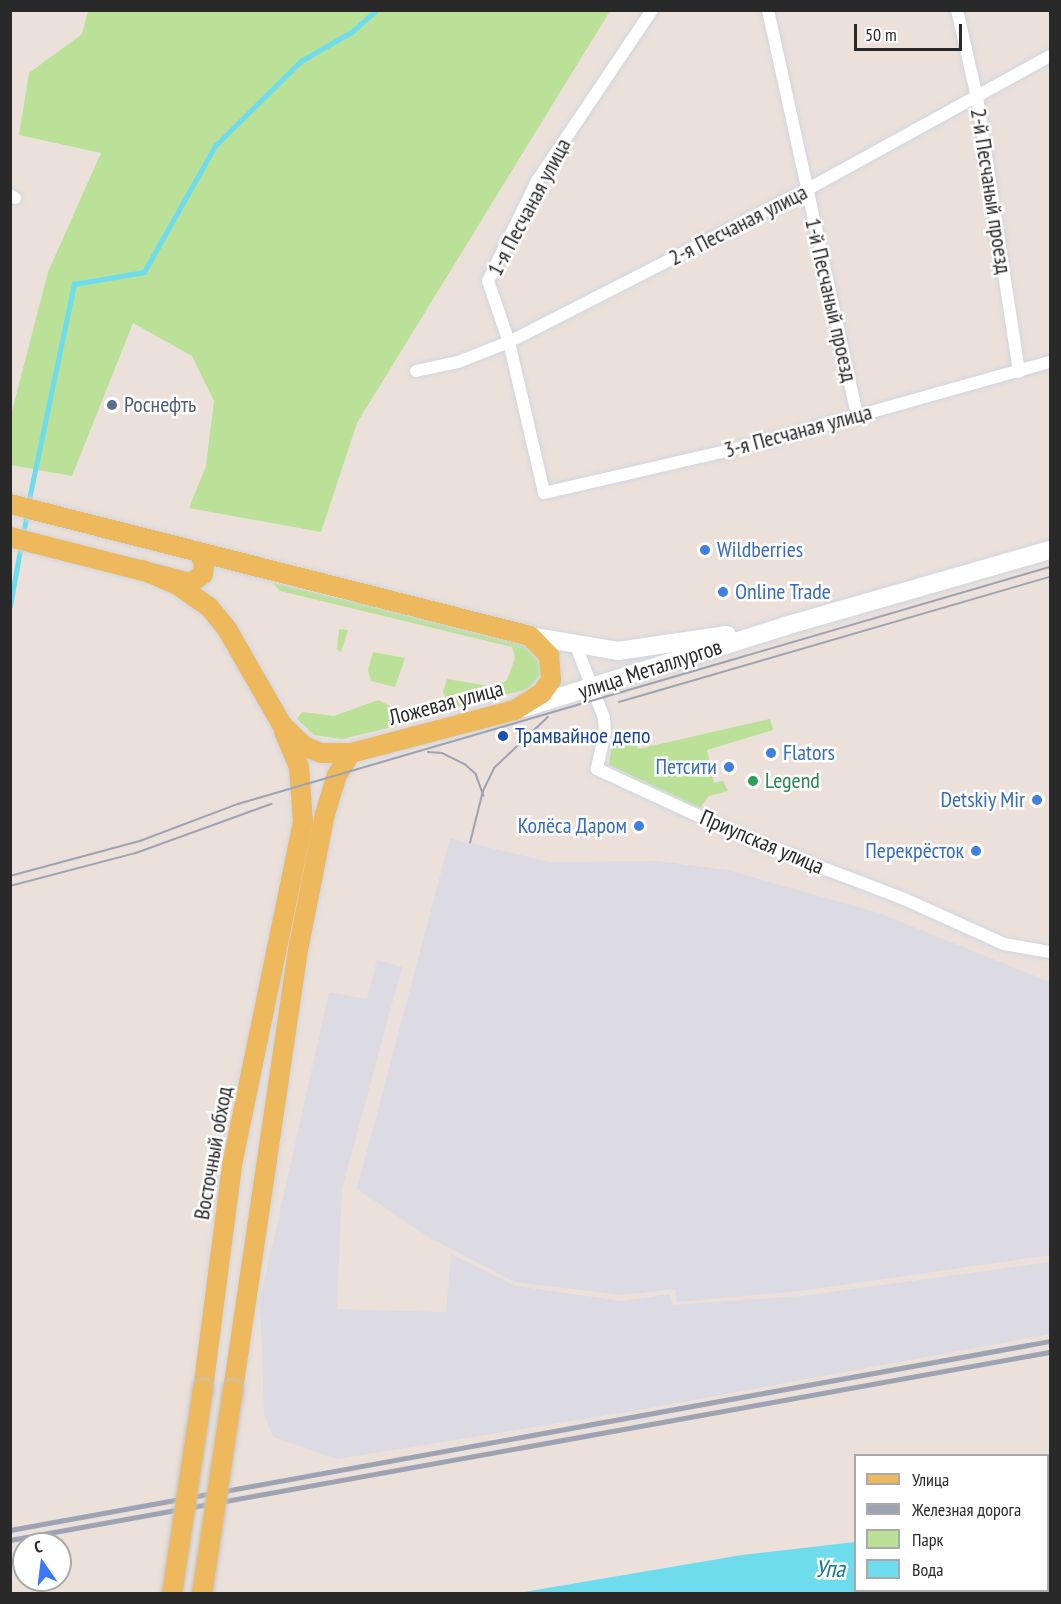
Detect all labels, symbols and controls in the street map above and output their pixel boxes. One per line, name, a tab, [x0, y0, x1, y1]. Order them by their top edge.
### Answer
scale bar	[857, 12, 965, 50]
text: 50 m	[865, 23, 897, 46]
street label: 2-й Песчаный проезд	[965, 106, 1017, 276]
street label: 1-я Песчаная улица	[482, 134, 576, 280]
street label: 2-я Песчаная улица	[664, 179, 812, 271]
street label: 1-й Песчаный проезд	[799, 216, 863, 384]
place label: Роснефть	[124, 392, 196, 418]
marker: Роснефть	[105, 398, 119, 412]
street label: 3-я Песчаная улица	[721, 399, 875, 463]
place label: Wildberries	[717, 537, 803, 563]
marker: Wildberries	[698, 543, 712, 557]
place label: Online Trade	[735, 579, 831, 605]
marker: Online Trade	[716, 585, 730, 599]
street label: улица Металлургов	[575, 633, 725, 705]
street label: Ложевая улица	[386, 675, 506, 731]
place label: Трамвайное депо	[515, 723, 651, 749]
marker: Трамвайное депо	[496, 729, 510, 743]
place label: Flators	[783, 740, 835, 766]
marker: Flators	[764, 746, 778, 760]
place label: Петсити	[655, 754, 717, 780]
marker: Петсити	[722, 760, 736, 774]
place label: Legend	[765, 768, 820, 794]
marker: Legend	[746, 774, 760, 788]
place label: Detskiy Mir	[940, 787, 1025, 813]
marker: Detskiy Mir	[1030, 793, 1044, 807]
street label: Приупская улица	[696, 804, 828, 880]
place label: Колёса Даром	[517, 813, 627, 839]
marker: Колёса Даром	[632, 819, 646, 833]
place label: Перекрёсток	[865, 838, 964, 864]
marker: Перекрёсток	[969, 844, 983, 858]
street label: Восточный обход	[188, 1084, 238, 1222]
legend	[854, 1454, 1049, 1592]
text: Улица	[912, 1468, 949, 1491]
text: Железная дорога	[912, 1498, 1021, 1521]
text: Парк	[912, 1528, 943, 1551]
north arrow	[12, 1532, 72, 1592]
text: С	[32, 1536, 44, 1557]
water label: Упа	[815, 1555, 845, 1583]
text: Вода	[912, 1558, 943, 1581]

